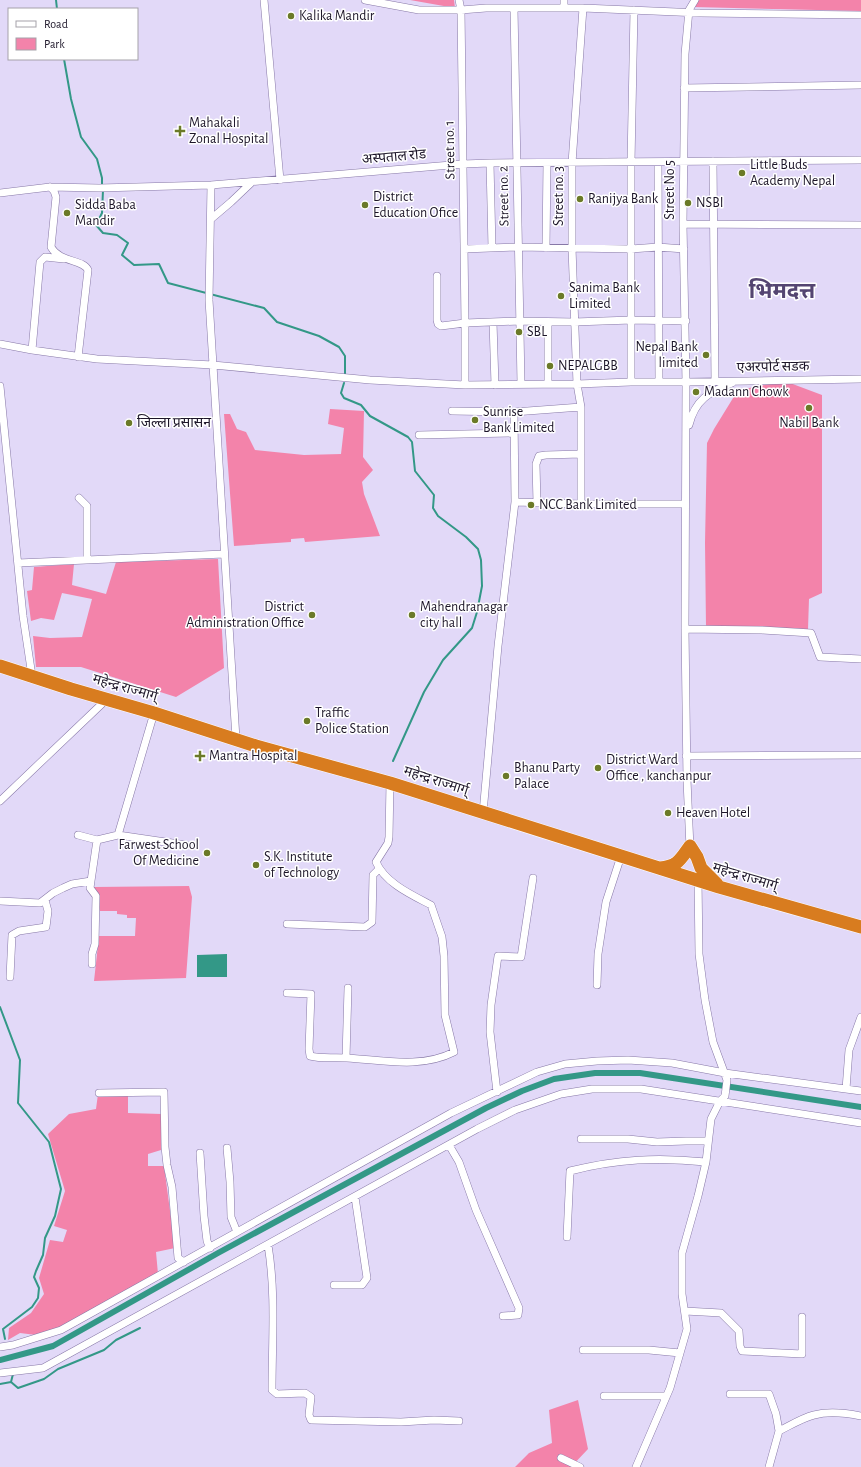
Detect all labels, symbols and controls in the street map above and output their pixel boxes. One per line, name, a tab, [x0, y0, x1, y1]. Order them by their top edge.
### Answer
legend	[8, 8, 138, 60]
place label: Kalika Mandir	[299, 9, 375, 23]
marker: Kalika Mandir	[286, 11, 296, 21]
text: Road	[44, 18, 68, 30]
text: Park	[44, 38, 65, 50]
place label: Mahakali Zonal Hospital	[189, 116, 268, 146]
street label: Street no. 1	[442, 120, 458, 180]
marker: Mahakali Zonal Hospital	[174, 125, 186, 137]
street label: अस्पताल रोड	[361, 145, 427, 167]
place label: Little Buds Academy Nepal	[750, 158, 835, 188]
street label: Street No 5	[663, 160, 677, 220]
street label: Street no. 2	[496, 166, 512, 226]
street label: Street no. 3	[552, 166, 566, 226]
marker: Little Buds Academy Nepal	[737, 168, 747, 178]
place label: District Education Ofice	[373, 190, 458, 220]
place label: Ranijya Bank	[588, 192, 659, 206]
marker: Ranijya Bank	[575, 194, 585, 204]
place label: NSBI	[696, 196, 723, 210]
place label: Sidda Baba Mandir	[75, 198, 136, 228]
marker: NSBI	[683, 198, 693, 208]
marker: District Education Ofice	[360, 200, 370, 210]
marker: Sidda Baba Mandir	[62, 208, 72, 218]
district label: भिमदत्त	[749, 278, 816, 302]
place label: Sanima Bank Limited	[569, 281, 640, 311]
marker: Sanima Bank Limited	[556, 291, 566, 301]
place label: SBL	[527, 325, 547, 339]
marker: SBL	[514, 327, 524, 337]
place label: Nepal Bank limited	[635, 340, 699, 370]
marker: Nepal Bank limited	[701, 350, 711, 360]
street label: एअरपोर्ट सडक	[736, 357, 810, 375]
place label: NEPALGBB	[558, 359, 618, 373]
marker: NEPALGBB	[545, 361, 555, 371]
place label: Madann Chowk	[704, 385, 789, 399]
marker: Madann Chowk	[691, 387, 701, 397]
marker: Nabil Bank	[804, 403, 814, 413]
place label: Sunrise Bank Limited	[483, 405, 555, 435]
place label: जिल्ला प्रसासन	[137, 414, 211, 430]
marker: Sunrise Bank Limited	[470, 415, 480, 425]
place label: Nabil Bank	[779, 416, 839, 430]
marker: जिल्ला प्रसासन	[124, 418, 134, 428]
place label: NCC Bank Limited	[539, 498, 637, 512]
marker: NCC Bank Limited	[526, 500, 536, 510]
place label: District Administration Office	[186, 600, 305, 630]
place label: Mahendranagar city hall	[420, 600, 508, 630]
marker: District Administration Office	[307, 610, 317, 620]
marker: Mahendranagar city hall	[407, 610, 417, 620]
street label: महेन्द्र राज्मार्ग्	[90, 669, 162, 706]
place label: Traffic Police Station	[315, 706, 389, 736]
marker: Traffic Police Station	[302, 716, 312, 726]
place label: Mantra Hospital	[209, 749, 297, 763]
marker: Mantra Hospital	[194, 750, 206, 762]
place label: District Ward Office , kanchanpur	[606, 753, 712, 783]
street label: महेन्द्र राज्मार्ग्	[401, 761, 473, 801]
place label: Bhanu Party Palace	[514, 761, 580, 791]
marker: District Ward Office , kanchanpur	[593, 763, 603, 773]
marker: Bhanu Party Palace	[501, 771, 511, 781]
place label: Heaven Hotel	[676, 806, 750, 820]
marker: Heaven Hotel	[663, 808, 673, 818]
place label: Farwest School Of Medicine	[118, 838, 199, 868]
marker: Farwest School Of Medicine	[202, 848, 212, 858]
place label: S.K. Institute of Technology	[264, 850, 339, 880]
street label: महेन्द्र राज्मार्ग्	[710, 858, 782, 896]
marker: S.K. Institute of Technology	[251, 860, 261, 870]

